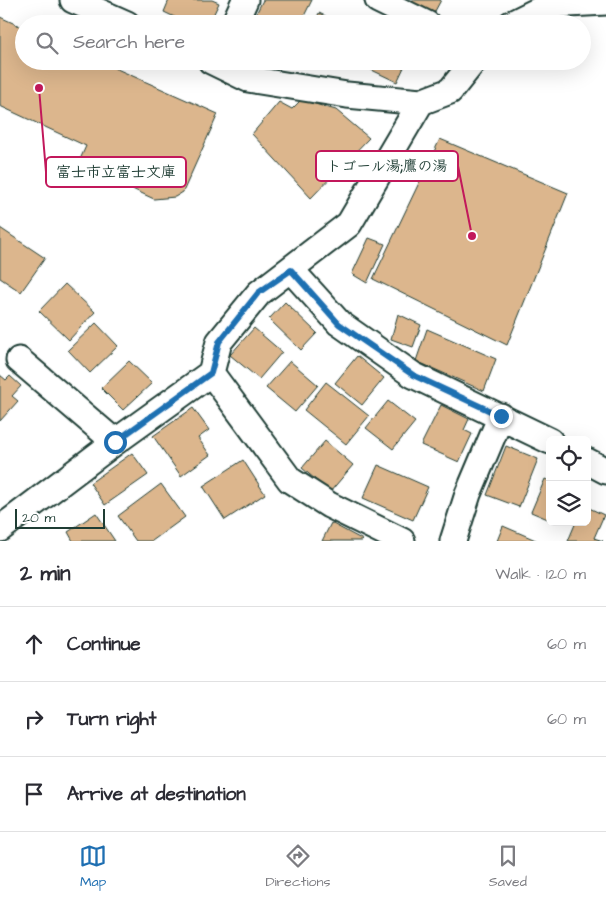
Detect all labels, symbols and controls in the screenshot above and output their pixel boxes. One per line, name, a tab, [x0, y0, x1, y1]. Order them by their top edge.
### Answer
search box	[15, 15, 591, 70]
icon: search	[33, 29, 61, 57]
text: Search here	[73, 29, 185, 56]
callout: トゴール湯;鷹の湯	[316, 151, 458, 181]
text: トゴール湯;鷹の湯	[326, 156, 448, 177]
callout: 富士市立富士文庫	[46, 157, 186, 187]
text: 富士市立富士文庫	[56, 162, 176, 183]
route end	[490, 405, 513, 428]
route start	[104, 431, 127, 454]
map controls	[546, 436, 591, 526]
button: locate	[546, 436, 591, 481]
button: layers	[546, 481, 591, 526]
scale bar	[15, 506, 105, 529]
text: 20 m	[22, 508, 55, 528]
text: 2 min	[20, 559, 70, 588]
text: Walk · 120 m	[495, 563, 586, 585]
icon: ahead	[20, 630, 48, 658]
text: Continue	[67, 631, 141, 658]
text: 60 m	[547, 633, 586, 655]
icon: right	[20, 705, 48, 733]
text: Turn right	[67, 706, 156, 733]
text: 60 m	[547, 708, 586, 730]
icon: arrive	[20, 780, 48, 808]
text: Arrive at destination	[67, 781, 246, 808]
tab: Map	[79, 842, 107, 892]
tab: Directions	[265, 842, 330, 892]
tab: Saved	[489, 842, 527, 892]

